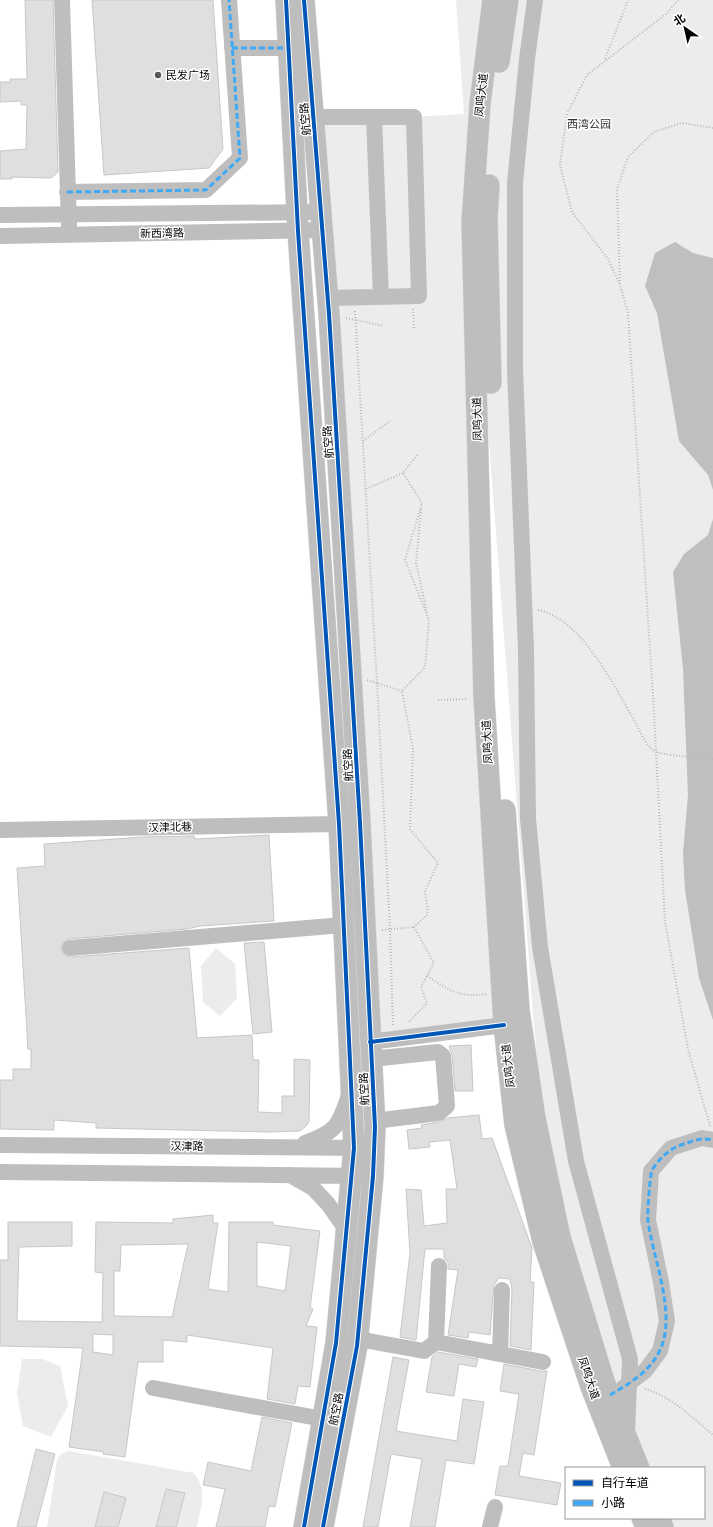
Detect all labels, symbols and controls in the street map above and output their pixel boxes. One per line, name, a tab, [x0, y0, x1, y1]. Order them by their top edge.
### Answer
north arrow	[665, 8, 705, 48]
text: 北	[671, 11, 688, 29]
place label: 民发广场	[166, 68, 210, 82]
marker: 民发广场	[153, 70, 163, 80]
street label: 凤鸣大道	[472, 72, 490, 118]
street label: 航空路	[297, 102, 313, 136]
park label: 西湾公园	[567, 117, 611, 131]
street label: 新西湾路	[140, 226, 184, 240]
street label: 凤鸣大道	[470, 397, 484, 441]
street label: 航空路	[320, 425, 336, 459]
street label: 凤鸣大道	[479, 720, 495, 764]
street label: 航空路	[340, 748, 356, 782]
street label: 汉津北巷	[148, 820, 192, 834]
street label: 凤鸣大道	[498, 1043, 518, 1089]
street label: 航空路	[356, 1072, 372, 1106]
street label: 汉津路	[171, 1139, 204, 1153]
street label: 凤鸣大道	[575, 1355, 603, 1401]
street label: 航空路	[326, 1391, 346, 1427]
legend	[565, 1467, 705, 1519]
text: 自行车道	[601, 1475, 649, 1490]
text: 小路	[601, 1495, 625, 1510]

